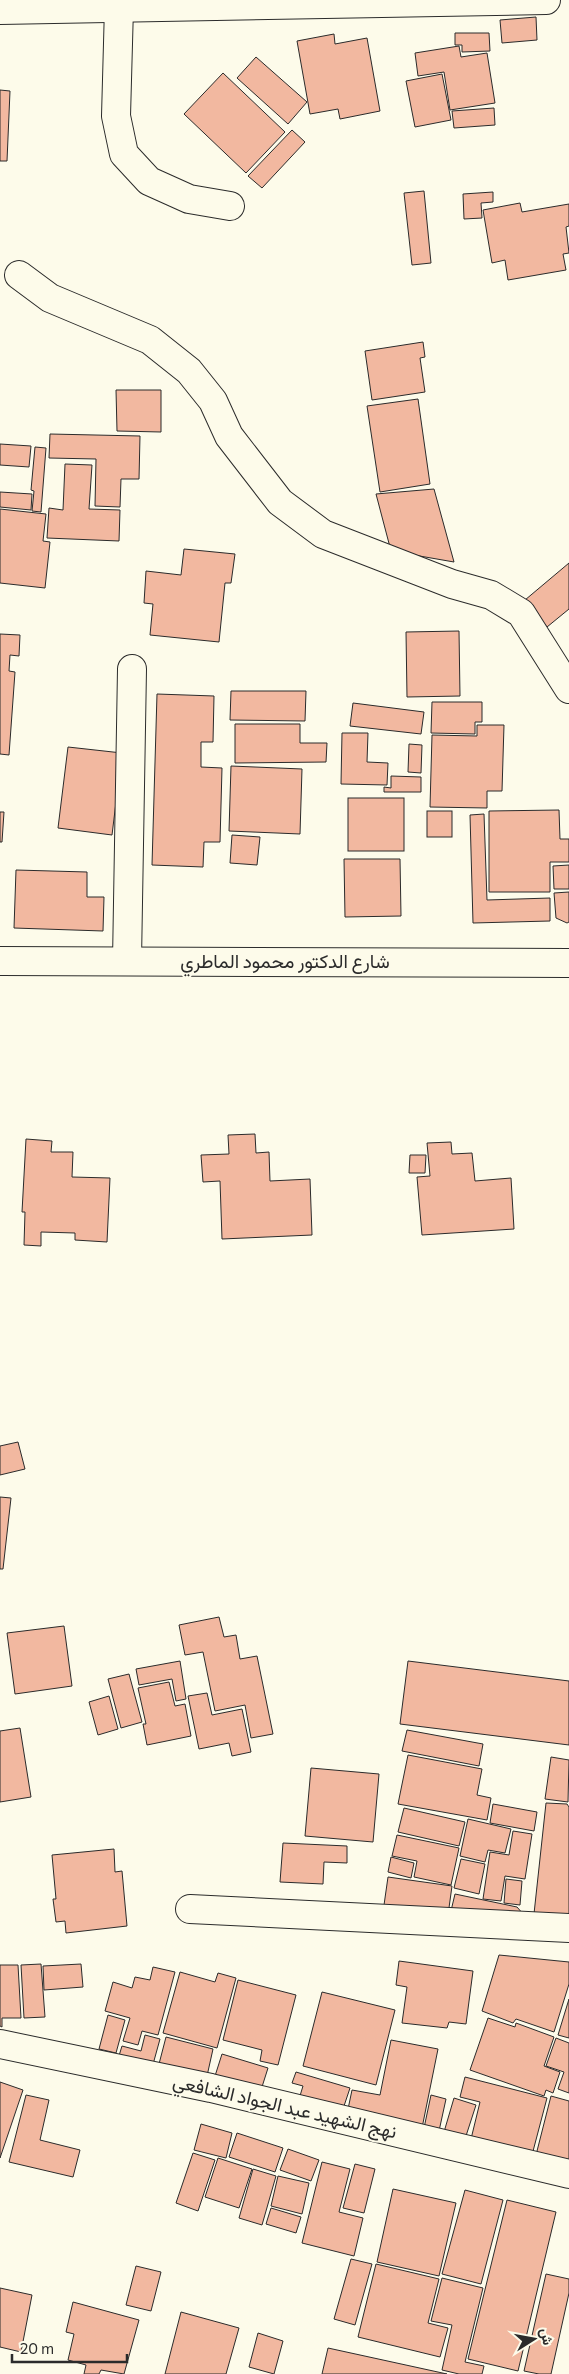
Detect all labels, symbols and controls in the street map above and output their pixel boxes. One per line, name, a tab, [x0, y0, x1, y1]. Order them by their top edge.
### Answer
street label: شارع الدكتور محمود الماطري	[180, 949, 390, 977]
street label: نهج الشهيد عبد الجواد الشافعي	[170, 2069, 399, 2147]
north arrow	[509, 2314, 559, 2364]
text: ش	[536, 2327, 557, 2347]
scale bar	[12, 2332, 128, 2364]
text: 20 m	[20, 2339, 54, 2357]

